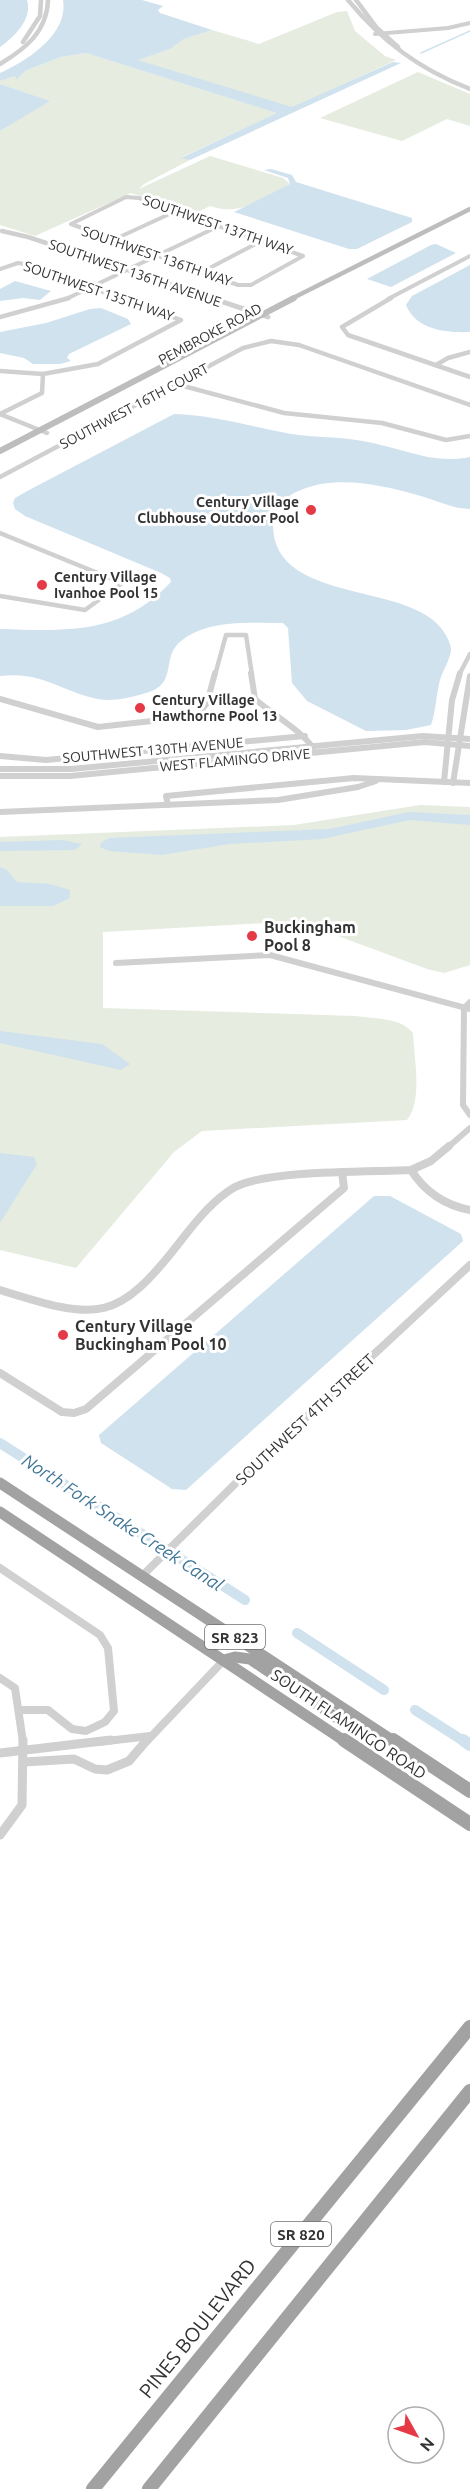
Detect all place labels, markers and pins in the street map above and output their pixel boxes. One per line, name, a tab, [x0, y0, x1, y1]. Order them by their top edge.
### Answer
place label: Century Village Clubhouse Outdoor Pool	[137, 494, 299, 526]
marker: Century Village Clubhouse Outdoor Pool	[304, 503, 318, 517]
place label: Century Village Ivanhoe Pool 15	[54, 569, 158, 601]
marker: Century Village Ivanhoe Pool 15	[35, 578, 49, 592]
place label: Century Village Hawthorne Pool 13	[152, 692, 277, 724]
marker: Century Village Hawthorne Pool 13	[133, 701, 147, 715]
place label: Buckingham Pool 8	[264, 918, 356, 954]
marker: Buckingham Pool 8	[245, 929, 259, 943]
place label: Century Village Buckingham Pool 10	[75, 1317, 227, 1353]
marker: Century Village Buckingham Pool 10	[56, 1328, 70, 1342]

